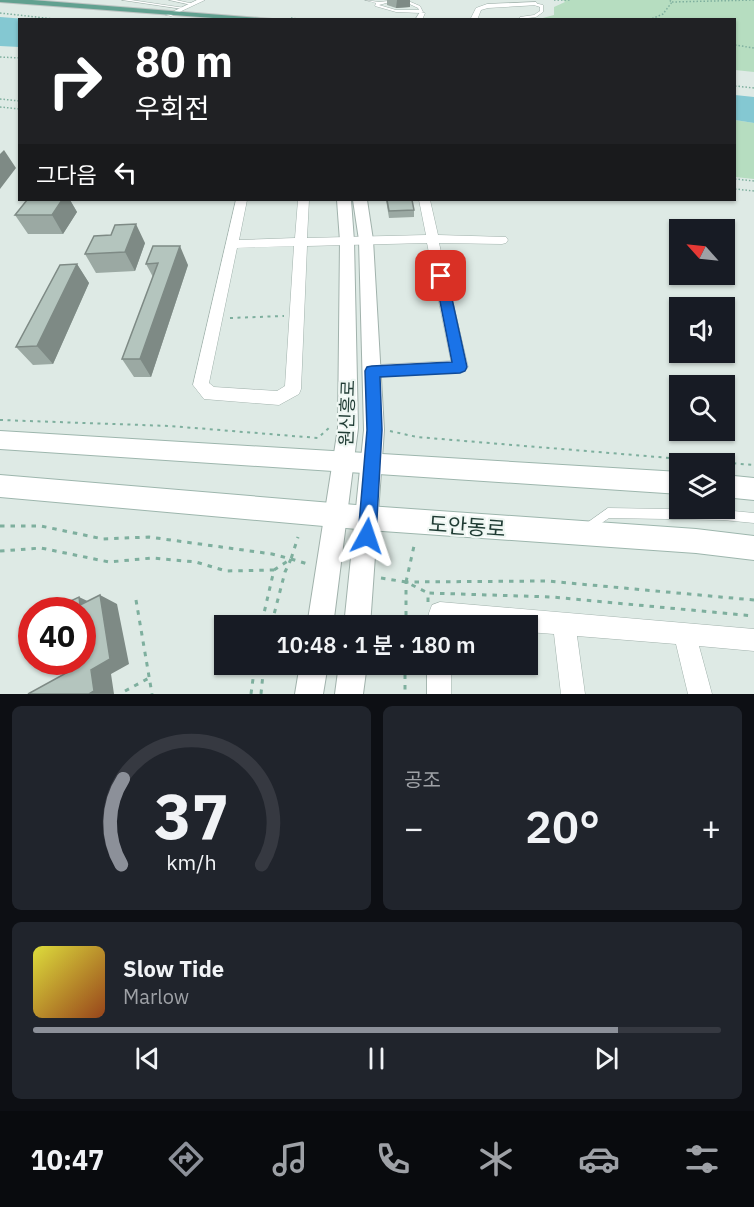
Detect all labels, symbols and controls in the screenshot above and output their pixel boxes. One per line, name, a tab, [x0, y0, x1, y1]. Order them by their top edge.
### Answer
text: 80 m	[135, 34, 233, 89]
icon: right	[36, 42, 114, 120]
text: 우회전	[135, 90, 210, 125]
icon: left	[109, 156, 142, 189]
text: 그다음	[36, 160, 97, 189]
north arrow	[669, 219, 735, 285]
map controls	[669, 219, 735, 519]
pin	[415, 250, 466, 301]
icon: arrive	[424, 259, 457, 292]
button: sound	[669, 297, 735, 363]
button: search	[669, 375, 735, 441]
street label: 원신흥로	[334, 379, 360, 447]
button: layers	[669, 453, 735, 519]
position arrow	[335, 504, 399, 568]
street label: 도안동로	[427, 509, 507, 543]
speed limit sign: 40	[18, 597, 96, 675]
text: 10:48 · 1 분 · 180 m	[277, 630, 475, 659]
text: 공조	[404, 766, 441, 793]
text: 37	[154, 775, 229, 856]
text: 20°	[525, 797, 600, 855]
text: −	[404, 806, 424, 849]
text: +	[701, 806, 721, 849]
text: km/h	[166, 848, 217, 876]
text: Slow Tide	[123, 954, 224, 983]
text: Marlow	[123, 983, 189, 1010]
icon: previous	[131, 1042, 164, 1075]
icon: pause	[360, 1042, 393, 1075]
icon: next	[590, 1042, 623, 1075]
icon: directions	[165, 1138, 207, 1180]
icon: music	[269, 1138, 311, 1180]
icon: phone	[372, 1138, 414, 1180]
icon: climate	[475, 1138, 517, 1180]
icon: car	[578, 1138, 620, 1180]
icon: filters	[681, 1138, 723, 1180]
text: 10:47	[31, 1142, 104, 1177]

